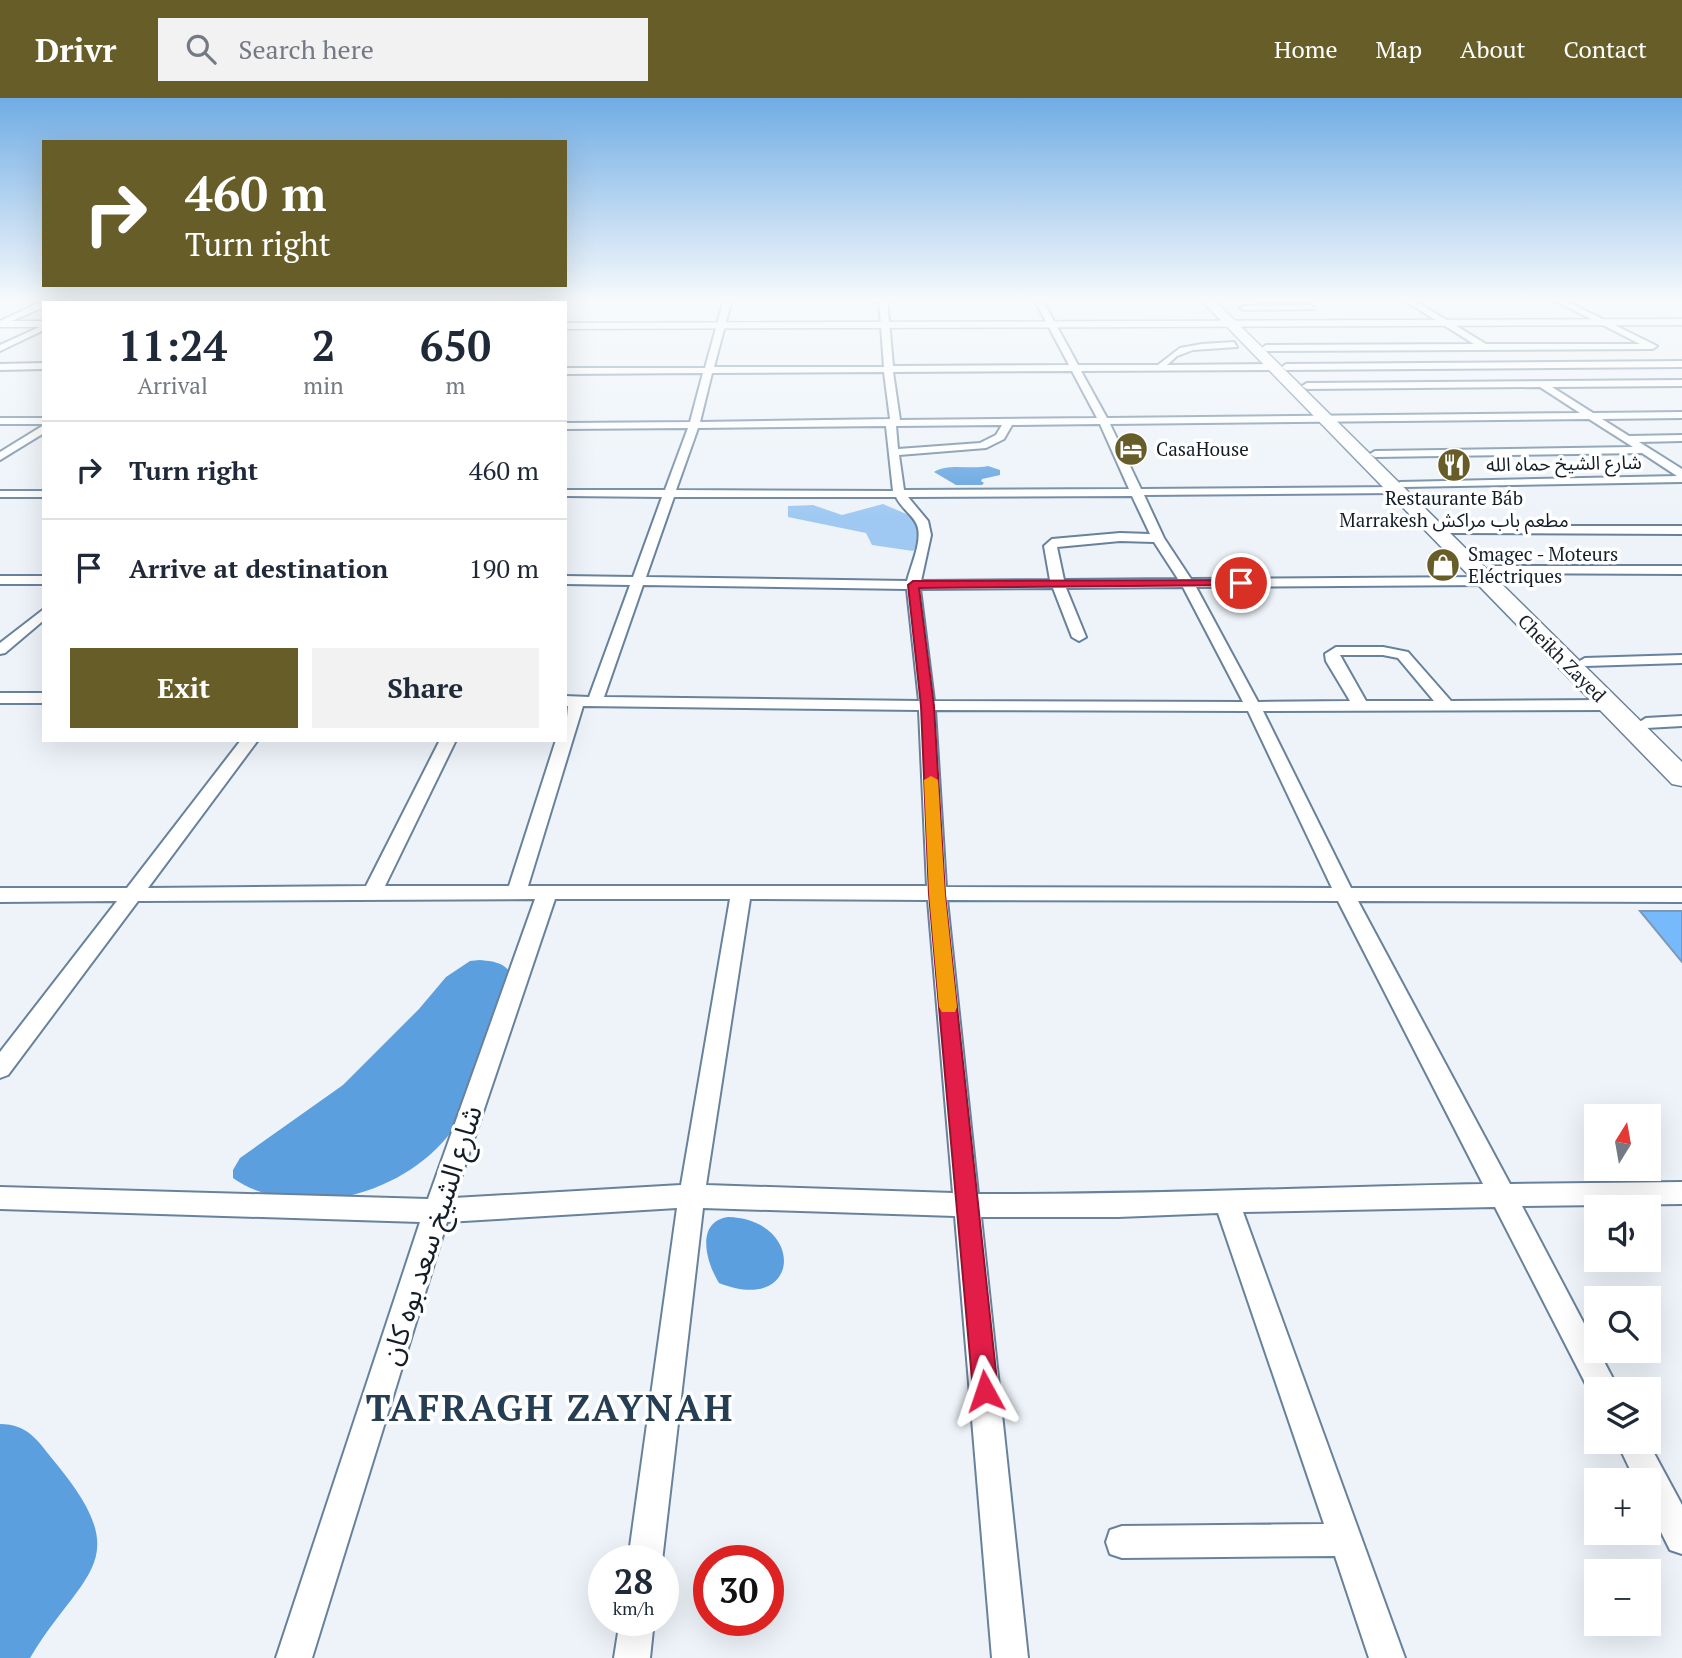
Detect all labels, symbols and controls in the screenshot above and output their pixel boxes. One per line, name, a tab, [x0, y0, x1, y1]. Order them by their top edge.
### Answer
search box	[158, 18, 648, 81]
text: Drivr	[35, 28, 116, 71]
icon: search	[182, 30, 220, 68]
text: Search here	[238, 32, 374, 66]
text: Home	[1274, 33, 1338, 65]
text: Map	[1376, 33, 1422, 65]
text: About	[1460, 33, 1526, 65]
text: Contact	[1564, 33, 1647, 65]
text: 460 m	[185, 160, 327, 225]
icon: right	[70, 168, 161, 259]
text: Turn right	[185, 223, 331, 265]
text: 11:24	[118, 317, 227, 373]
text: 2	[312, 317, 335, 373]
text: 650	[420, 317, 491, 373]
text: Arrival	[137, 370, 208, 401]
text: min	[303, 370, 344, 401]
text: m	[445, 370, 465, 401]
hotel icon: CasaHouse	[1112, 430, 1150, 468]
place label: CasaHouse	[1156, 436, 1249, 461]
restaurant icon: Restaurante Báb Marrakesh مطعم باب مراكش	[1435, 446, 1473, 484]
street label: شارع الشيخ حماه الله	[1486, 449, 1642, 479]
icon: right	[70, 451, 108, 489]
text: Turn right	[129, 453, 258, 487]
text: 460 m	[469, 453, 539, 487]
place label: Restaurante Báb Marrakesh مطعم باب مراكش	[1339, 485, 1569, 535]
place label: Smagec - Moteurs Eléctriques	[1468, 541, 1618, 588]
shop icon: Smagec - Moteurs Eléctriques	[1424, 546, 1462, 584]
icon: arrive	[70, 549, 108, 587]
text: Arrive at destination	[129, 551, 388, 585]
text: 190 m	[469, 551, 539, 585]
pin	[1211, 553, 1271, 613]
icon: arrive	[1222, 564, 1260, 602]
street label: Cheikh Zayed	[1513, 608, 1612, 707]
button: Exit	[70, 648, 298, 728]
button: Share	[312, 648, 539, 728]
street label: شارع الشيخ سعد بوه كان	[371, 1100, 493, 1370]
north arrow	[1584, 1104, 1661, 1181]
map controls	[1584, 1104, 1661, 1636]
button: sound	[1584, 1195, 1661, 1272]
button: search	[1584, 1286, 1661, 1363]
position arrow	[948, 1354, 1022, 1428]
button: layers	[1584, 1377, 1661, 1454]
district label: TAFRAGH ZAYNAH	[366, 1383, 734, 1432]
button: +	[1584, 1468, 1661, 1545]
speed limit sign: 30	[693, 1545, 784, 1636]
text: 28	[614, 1558, 653, 1604]
button: −	[1584, 1559, 1661, 1636]
text: km/h	[613, 1596, 654, 1620]

